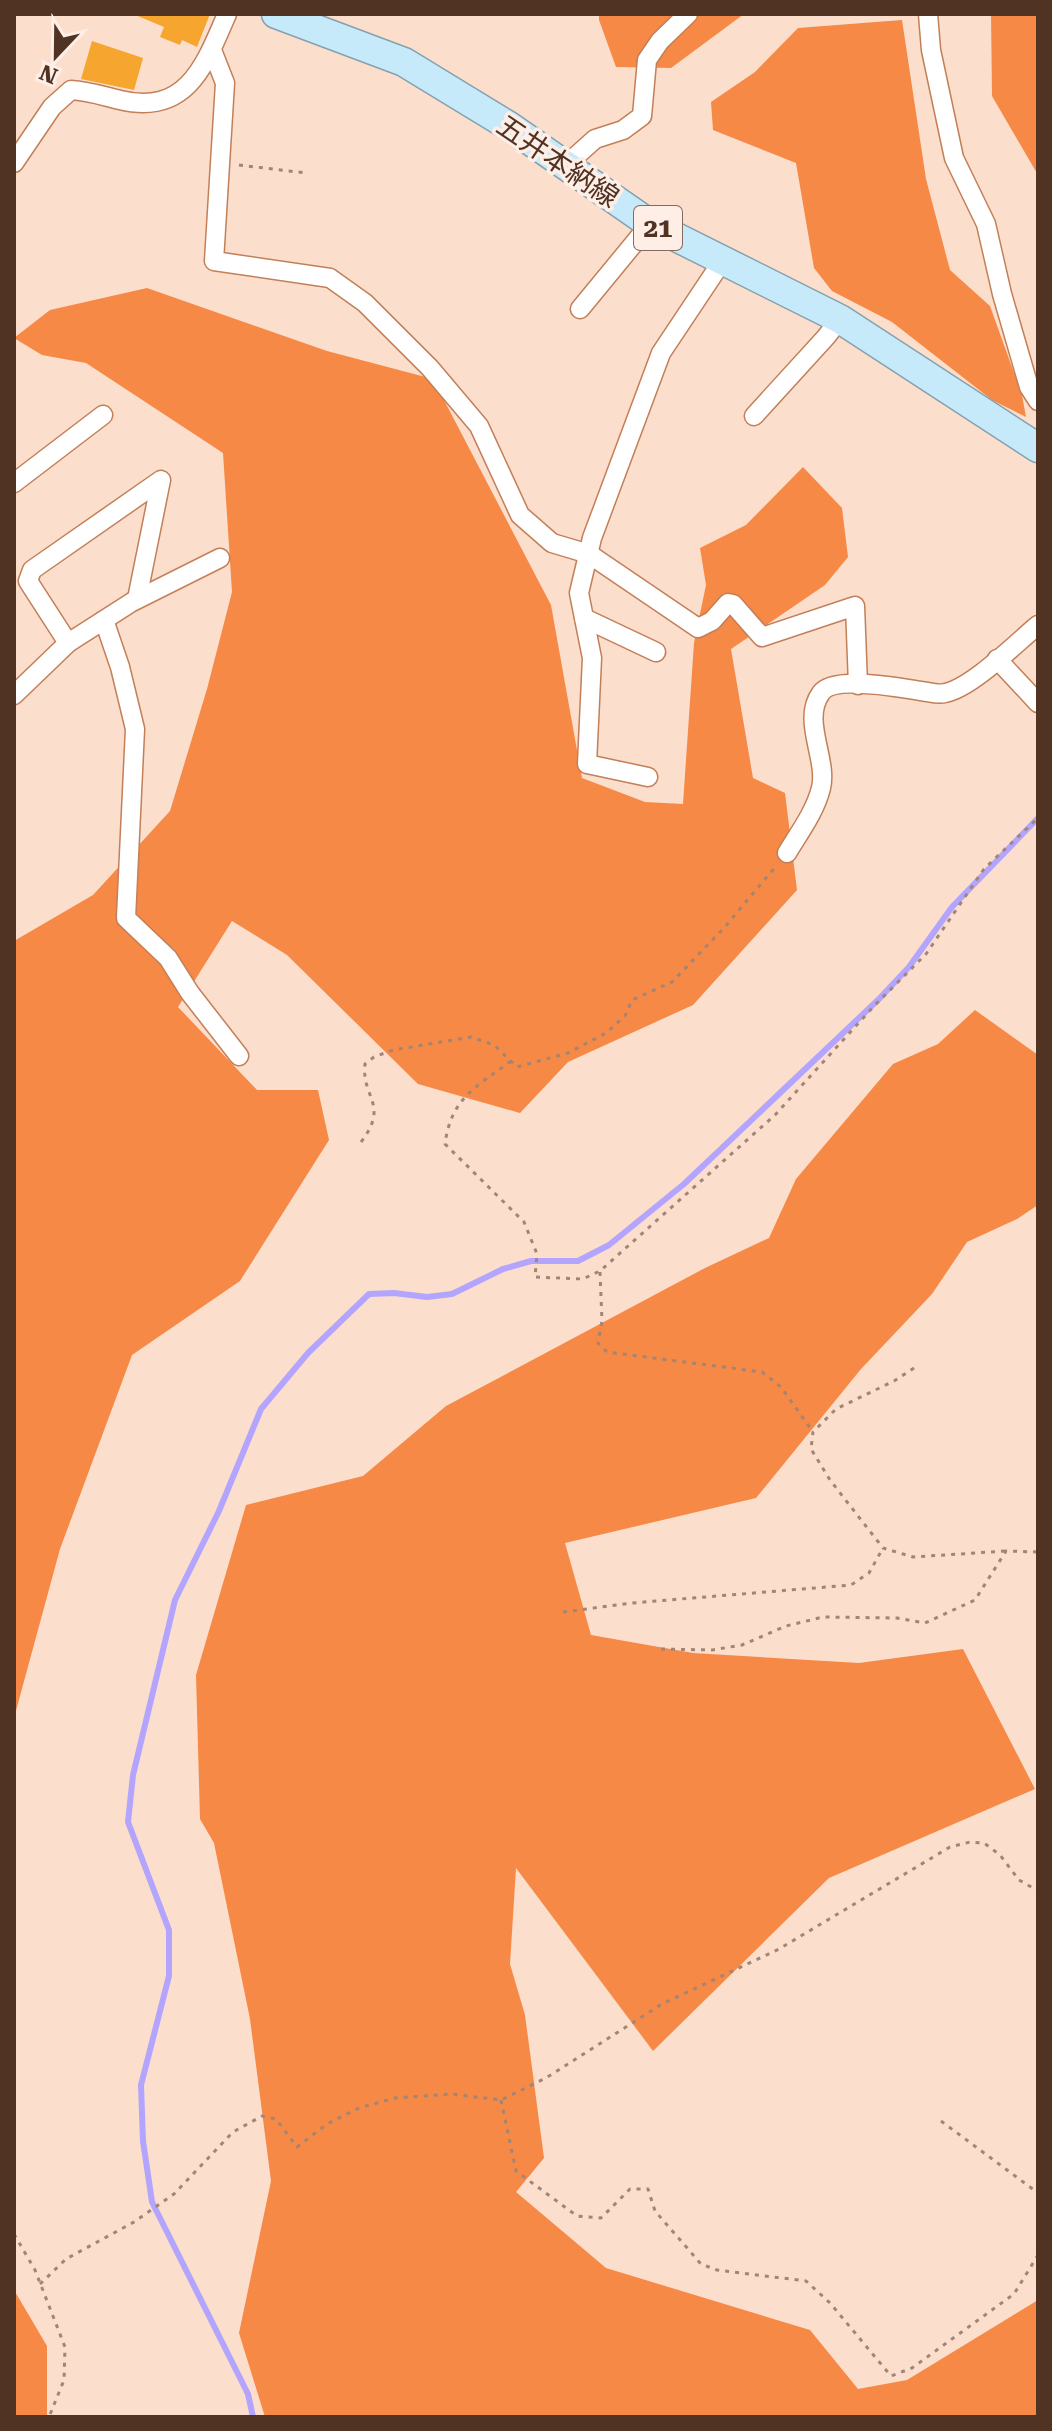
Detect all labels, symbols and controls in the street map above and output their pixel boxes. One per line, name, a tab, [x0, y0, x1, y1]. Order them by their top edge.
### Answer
north arrow	[16, 16, 96, 96]
text: N	[36, 59, 61, 89]
street label: 五井本納線	[490, 109, 625, 214]
road number: 21	[634, 206, 682, 250]

